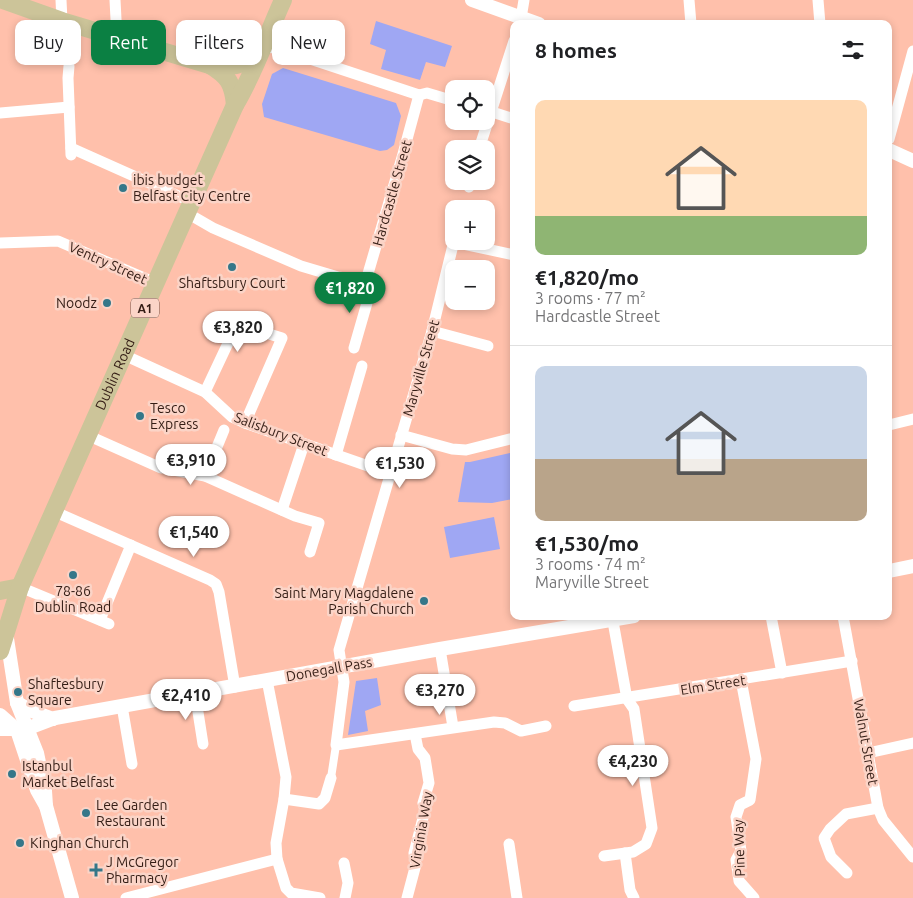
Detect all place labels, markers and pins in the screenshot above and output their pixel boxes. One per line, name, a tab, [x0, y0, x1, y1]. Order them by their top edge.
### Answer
place label: ibis budget Belfast City Centre	[133, 172, 251, 204]
marker: ibis budget Belfast City Centre	[117, 182, 129, 194]
marker: Shaftsbury Court	[226, 261, 238, 273]
pin: €1,820	[309, 272, 391, 314]
place label: Shaftsbury Court	[179, 275, 286, 291]
place label: Noodz	[56, 295, 97, 311]
marker: Noodz	[101, 297, 113, 309]
pin: €3,820	[197, 310, 279, 353]
place label: Tesco Express	[150, 400, 198, 432]
marker: Tesco Express	[134, 410, 146, 422]
pin: €3,910	[150, 444, 232, 486]
pin: €1,530	[359, 446, 441, 489]
pin: €1,540	[153, 516, 235, 558]
marker: 78-86 Dublin Road	[67, 569, 79, 581]
place label: 78-86 Dublin Road	[35, 583, 111, 615]
place label: Saint Mary Magdalene Parish Church	[275, 585, 414, 617]
marker: Saint Mary Magdalene Parish Church	[418, 595, 430, 607]
pin: €3,270	[399, 674, 481, 716]
place label: Shaftesbury Square	[28, 676, 104, 708]
pin: €2,410	[145, 678, 227, 721]
marker: Shaftesbury Square	[12, 686, 24, 698]
pin: €4,230	[592, 744, 674, 787]
place label: Istanbul Market Belfast	[22, 758, 115, 790]
marker: Istanbul Market Belfast	[6, 768, 18, 780]
place label: Lee Garden Restaurant	[96, 797, 167, 829]
marker: Lee Garden Restaurant	[80, 807, 92, 819]
place label: Kinghan Church	[30, 835, 129, 851]
marker: Kinghan Church	[14, 837, 26, 849]
place label: J McGregor Pharmacy	[106, 854, 179, 886]
marker: J McGregor Pharmacy	[90, 864, 102, 876]

